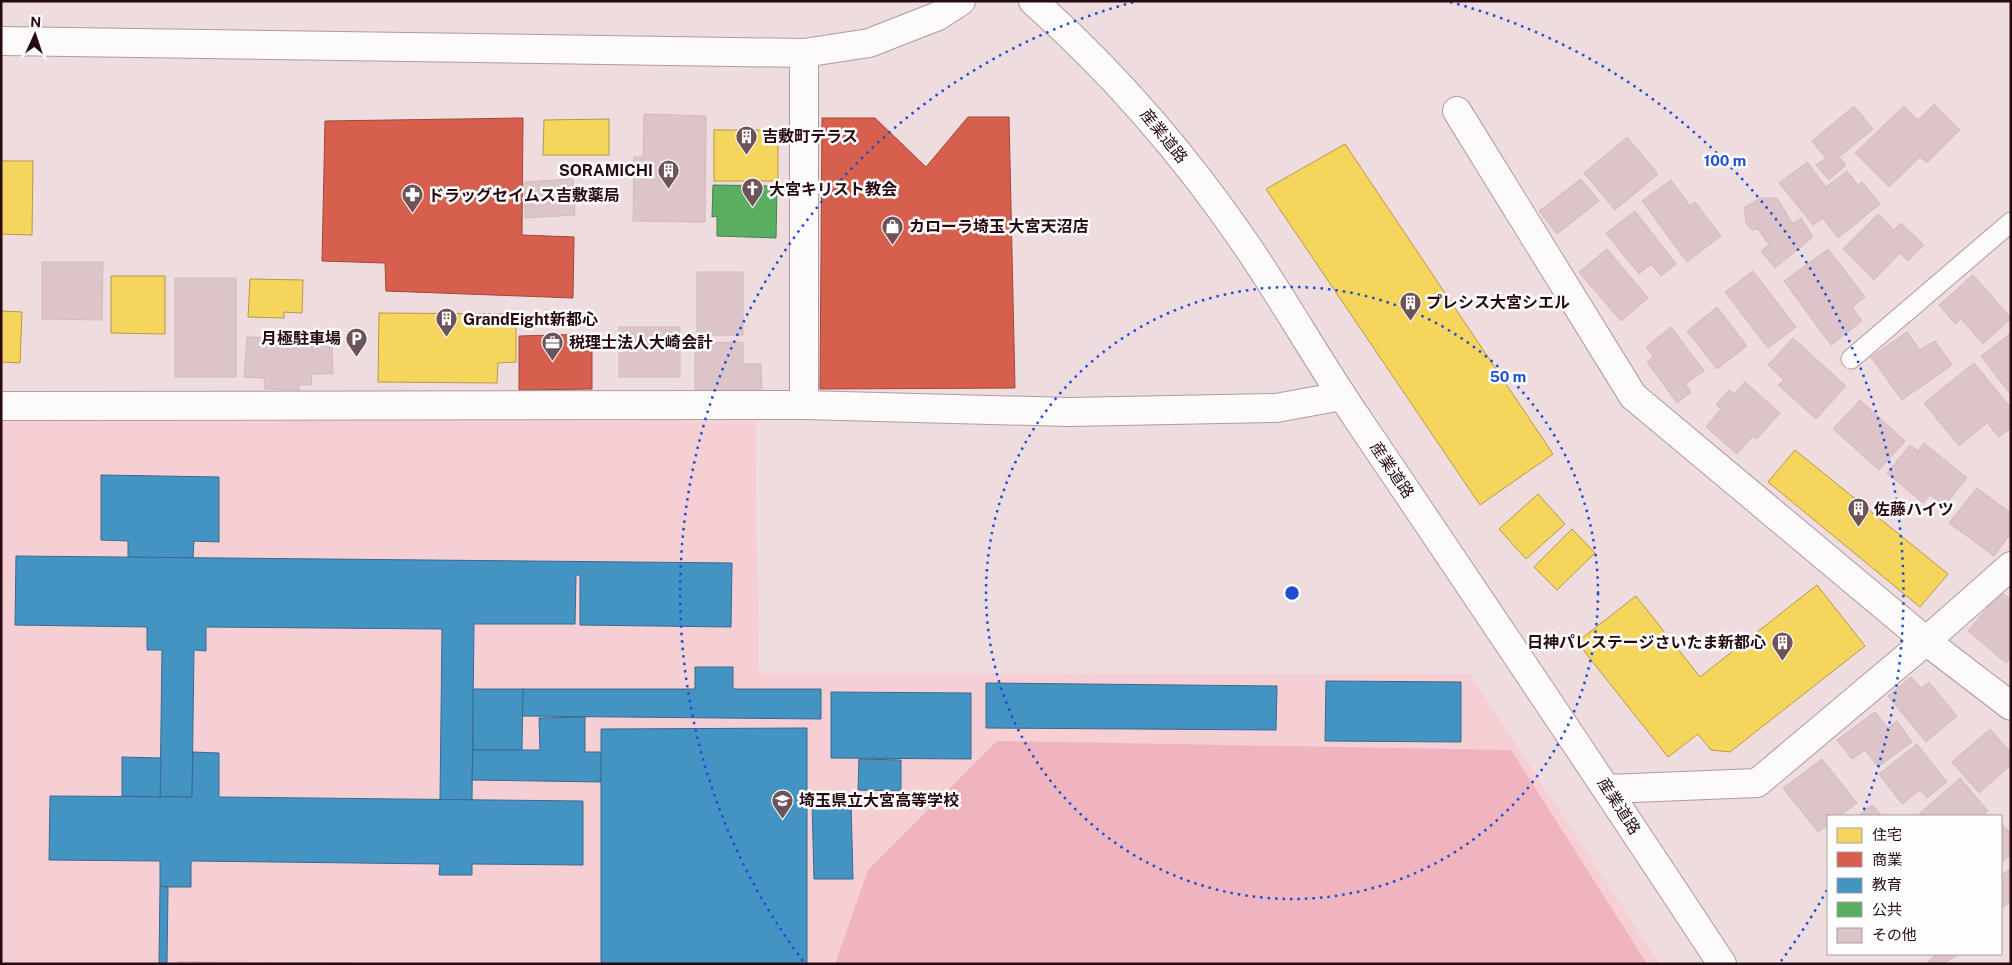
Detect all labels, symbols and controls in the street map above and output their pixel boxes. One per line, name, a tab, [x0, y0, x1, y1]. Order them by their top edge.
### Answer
north arrow	[10, 10, 60, 60]
text: N	[30, 14, 42, 30]
street label: 産業道路	[1136, 105, 1192, 167]
building icon: 吉敷町テラス	[734, 124, 758, 155]
place label: 吉敷町テラス	[762, 127, 858, 146]
text: 100 m	[1704, 152, 1746, 169]
building icon: SORAMICHI	[657, 158, 681, 189]
place label: SORAMICHI	[559, 161, 653, 180]
church icon: 大宮キリスト教会	[741, 177, 765, 208]
place label: 大宮キリスト教会	[769, 180, 897, 199]
pharmacy icon: ドラッグセイムス吉敷薬局	[400, 183, 424, 214]
place label: ドラッグセイムス吉敷薬局	[428, 186, 620, 205]
shop icon: カローラ埼玉 大宮天沼店	[881, 214, 905, 245]
place label: カローラ埼玉 大宮天沼店	[909, 217, 1089, 236]
building icon: プレシス大宮シエル	[1398, 290, 1422, 321]
place label: プレシス大宮シエル	[1426, 293, 1570, 312]
building icon: GrandEight新都心	[435, 307, 459, 338]
place label: GrandEight新都心	[463, 310, 598, 329]
parking icon: 月極駐車場	[345, 326, 369, 357]
place label: 月極駐車場	[261, 329, 341, 348]
office icon: 税理士法人大崎会計	[541, 330, 565, 361]
place label: 税理士法人大崎会計	[569, 333, 713, 352]
text: 50 m	[1490, 368, 1526, 385]
street label: 産業道路	[1366, 438, 1418, 502]
building icon: 佐藤ハイツ	[1846, 497, 1870, 528]
place label: 佐藤ハイツ	[1873, 500, 1954, 519]
centre of rings	[1283, 584, 1301, 602]
building icon: 日神パレステージさいたま新都心	[1770, 630, 1794, 661]
place label: 日神パレステージさいたま新都心	[1527, 633, 1766, 652]
street label: 産業道路	[1594, 774, 1644, 838]
school or university icon: 埼玉県立大宮高等学校	[771, 788, 795, 819]
place label: 埼玉県立大宮高等学校	[799, 791, 959, 810]
legend	[1827, 815, 2002, 955]
text: 住宅	[1872, 826, 1902, 843]
text: 商業	[1872, 851, 1902, 868]
text: 教育	[1872, 876, 1902, 893]
text: 公共	[1872, 901, 1902, 918]
text: その他	[1872, 926, 1917, 943]

